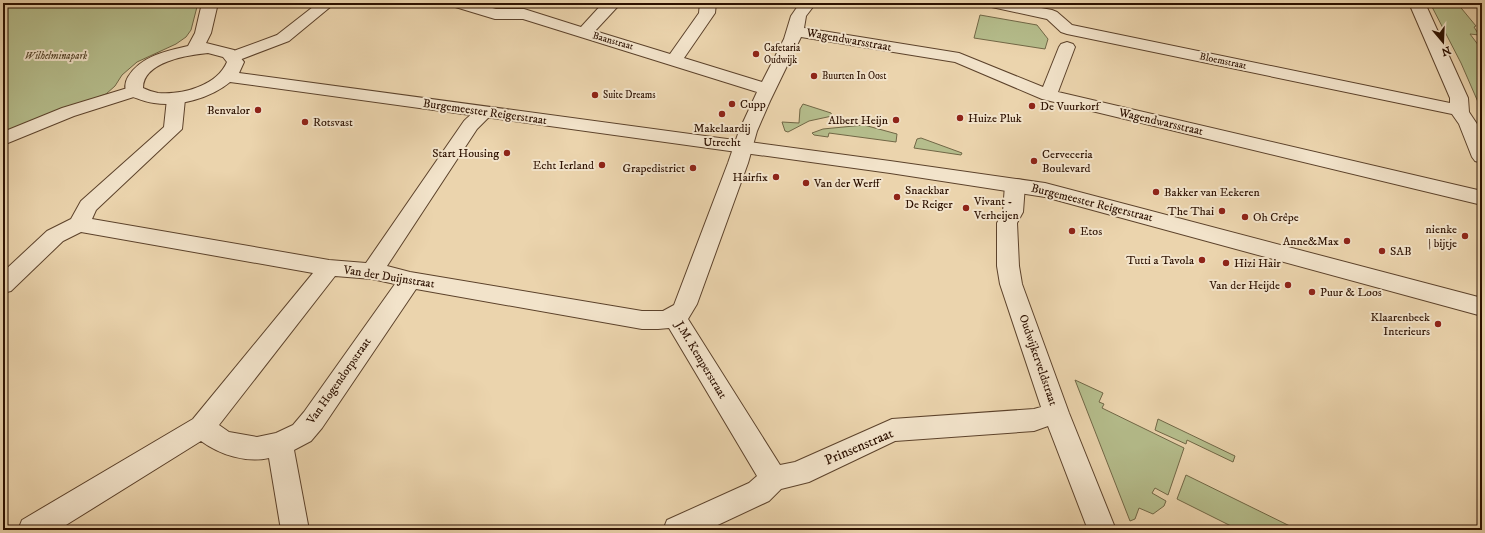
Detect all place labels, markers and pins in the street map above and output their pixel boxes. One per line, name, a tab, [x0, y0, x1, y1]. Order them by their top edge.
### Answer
place label: Cafetaria Oudwijk	[764, 42, 801, 66]
marker: Cafetaria Oudwijk	[751, 49, 761, 59]
place label: Buurten In Oost	[822, 70, 886, 82]
marker: Buurten In Oost	[809, 71, 819, 81]
place label: Suite Dreams	[603, 89, 656, 101]
marker: Suite Dreams	[590, 90, 600, 100]
place label: Cupp	[740, 97, 766, 112]
marker: Cupp	[727, 99, 737, 109]
place label: De Vuurkorf	[1040, 99, 1102, 114]
marker: De Vuurkorf	[1027, 101, 1037, 111]
place label: Benvalor	[207, 103, 251, 118]
marker: Benvalor	[253, 105, 263, 115]
marker: Makelaardij Utrecht	[717, 109, 727, 119]
place label: Huize Pluk	[968, 111, 1022, 126]
place label: Albert Heijn	[828, 113, 889, 128]
marker: Huize Pluk	[955, 113, 965, 123]
place label: Rotsvast	[313, 115, 353, 130]
marker: Albert Heijn	[891, 115, 901, 125]
marker: Rotsvast	[300, 117, 310, 127]
place label: Makelaardij Utrecht	[693, 121, 751, 150]
place label: Start Housing	[432, 146, 499, 161]
place label: Cerveceria Boulevard	[1042, 147, 1093, 176]
marker: Start Housing	[502, 148, 512, 158]
marker: Cerveceria Boulevard	[1029, 156, 1039, 166]
place label: Echt Ierland	[533, 158, 594, 173]
marker: Echt Ierland	[597, 160, 607, 170]
place label: Grapedistrict	[623, 161, 685, 176]
marker: Grapedistrict	[688, 163, 698, 173]
place label: Hairfix	[733, 170, 768, 185]
marker: Hairfix	[771, 172, 781, 182]
place label: Van der Werff	[813, 176, 882, 191]
marker: Van der Werff	[801, 178, 811, 188]
place label: Snackbar De Reiger	[905, 183, 953, 212]
place label: Bakker van Eekeren	[1164, 185, 1260, 200]
marker: Bakker van Eekeren	[1151, 187, 1161, 197]
marker: Snackbar De Reiger	[892, 192, 902, 202]
place label: Vivant - Verheijen	[973, 194, 1020, 223]
marker: Vivant - Verheijen	[961, 203, 971, 213]
place label: The Thai	[1168, 204, 1214, 219]
marker: The Thai	[1217, 206, 1227, 216]
place label: Oh Crêpe	[1253, 210, 1299, 225]
marker: Oh Crêpe	[1240, 212, 1250, 222]
place label: nienke | bijtje	[1426, 222, 1457, 251]
place label: Etos	[1080, 224, 1102, 239]
marker: Etos	[1067, 226, 1077, 236]
marker: nienke | bijtje	[1460, 231, 1470, 241]
place label: Anne&Max	[1283, 234, 1339, 249]
marker: Anne&Max	[1342, 236, 1352, 246]
place label: SAB	[1390, 244, 1412, 259]
marker: SAB	[1377, 246, 1387, 256]
place label: Tutti a Tavola	[1126, 253, 1195, 268]
marker: Tutti a Tavola	[1197, 255, 1207, 265]
place label: Hizi Hair	[1234, 256, 1281, 271]
marker: Hizi Hair	[1221, 258, 1231, 268]
place label: Van der Heijde	[1208, 278, 1280, 293]
marker: Van der Heijde	[1283, 280, 1293, 290]
place label: Puur & Loos	[1320, 285, 1382, 300]
marker: Puur & Loos	[1307, 287, 1317, 297]
place label: Klaarenbeek Interieurs	[1371, 310, 1430, 339]
marker: Klaarenbeek Interieurs	[1433, 319, 1443, 329]

